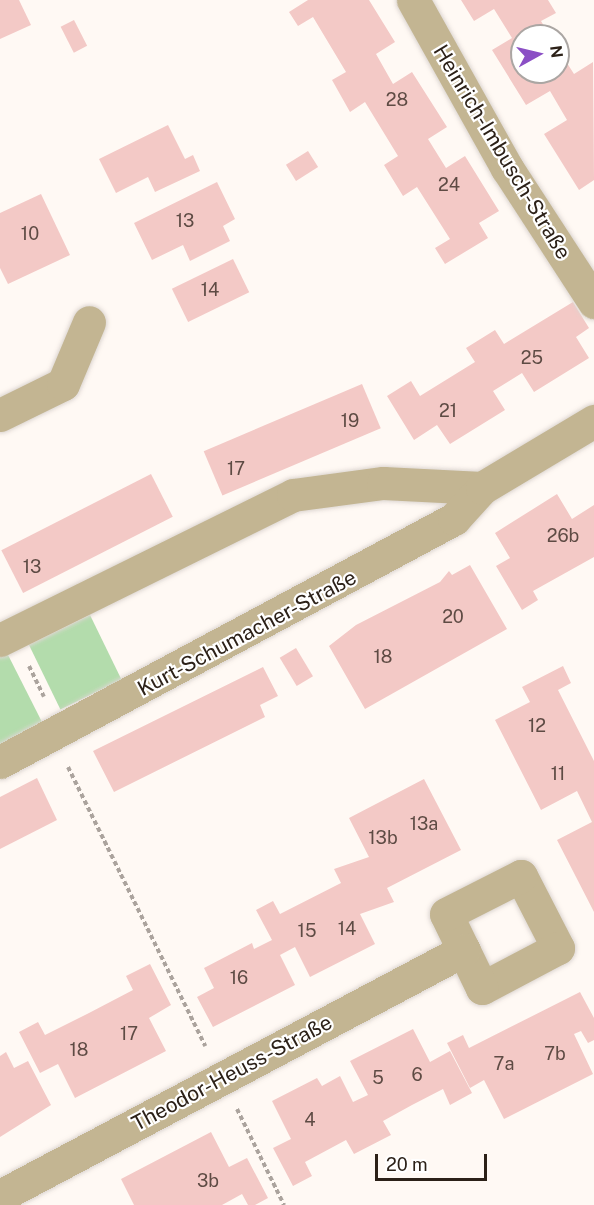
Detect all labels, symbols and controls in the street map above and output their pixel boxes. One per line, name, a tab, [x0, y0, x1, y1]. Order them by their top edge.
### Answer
north arrow	[510, 24, 570, 84]
street label: Heinrich-Imbusch-Straße	[428, 40, 576, 264]
text: N	[546, 44, 567, 59]
house number: 28	[386, 89, 408, 111]
house number: 24	[438, 174, 460, 196]
house number: 13	[176, 210, 194, 232]
house number: 10	[21, 223, 39, 245]
house number: 14	[201, 279, 219, 301]
house number: 25	[521, 347, 543, 369]
house number: 21	[439, 400, 457, 422]
house number: 19	[341, 410, 359, 432]
house number: 17	[227, 458, 245, 480]
house number: 26b	[547, 525, 579, 547]
house number: 13	[23, 556, 41, 578]
street label: Kurt-Schumacher-Straße	[133, 565, 361, 701]
house number: 20	[442, 606, 464, 628]
house number: 18	[374, 646, 392, 668]
house number: 12	[528, 715, 546, 737]
house number: 11	[551, 763, 565, 785]
house number: 13a	[410, 813, 438, 835]
house number: 13b	[368, 827, 398, 849]
house number: 14	[338, 918, 356, 940]
house number: 15	[298, 920, 316, 942]
house number: 16	[230, 967, 248, 989]
street label: Theodor-Heuss-Straße	[128, 1010, 336, 1136]
house number: 17	[120, 1023, 138, 1045]
house number: 18	[70, 1039, 88, 1061]
house number: 7b	[544, 1043, 566, 1065]
house number: 7a	[494, 1053, 514, 1075]
house number: 6	[411, 1064, 423, 1086]
house number: 5	[372, 1067, 384, 1089]
house number: 4	[304, 1109, 316, 1131]
scale bar	[378, 1142, 490, 1180]
text: 20 m	[386, 1154, 428, 1175]
house number: 3b	[197, 1170, 219, 1192]

